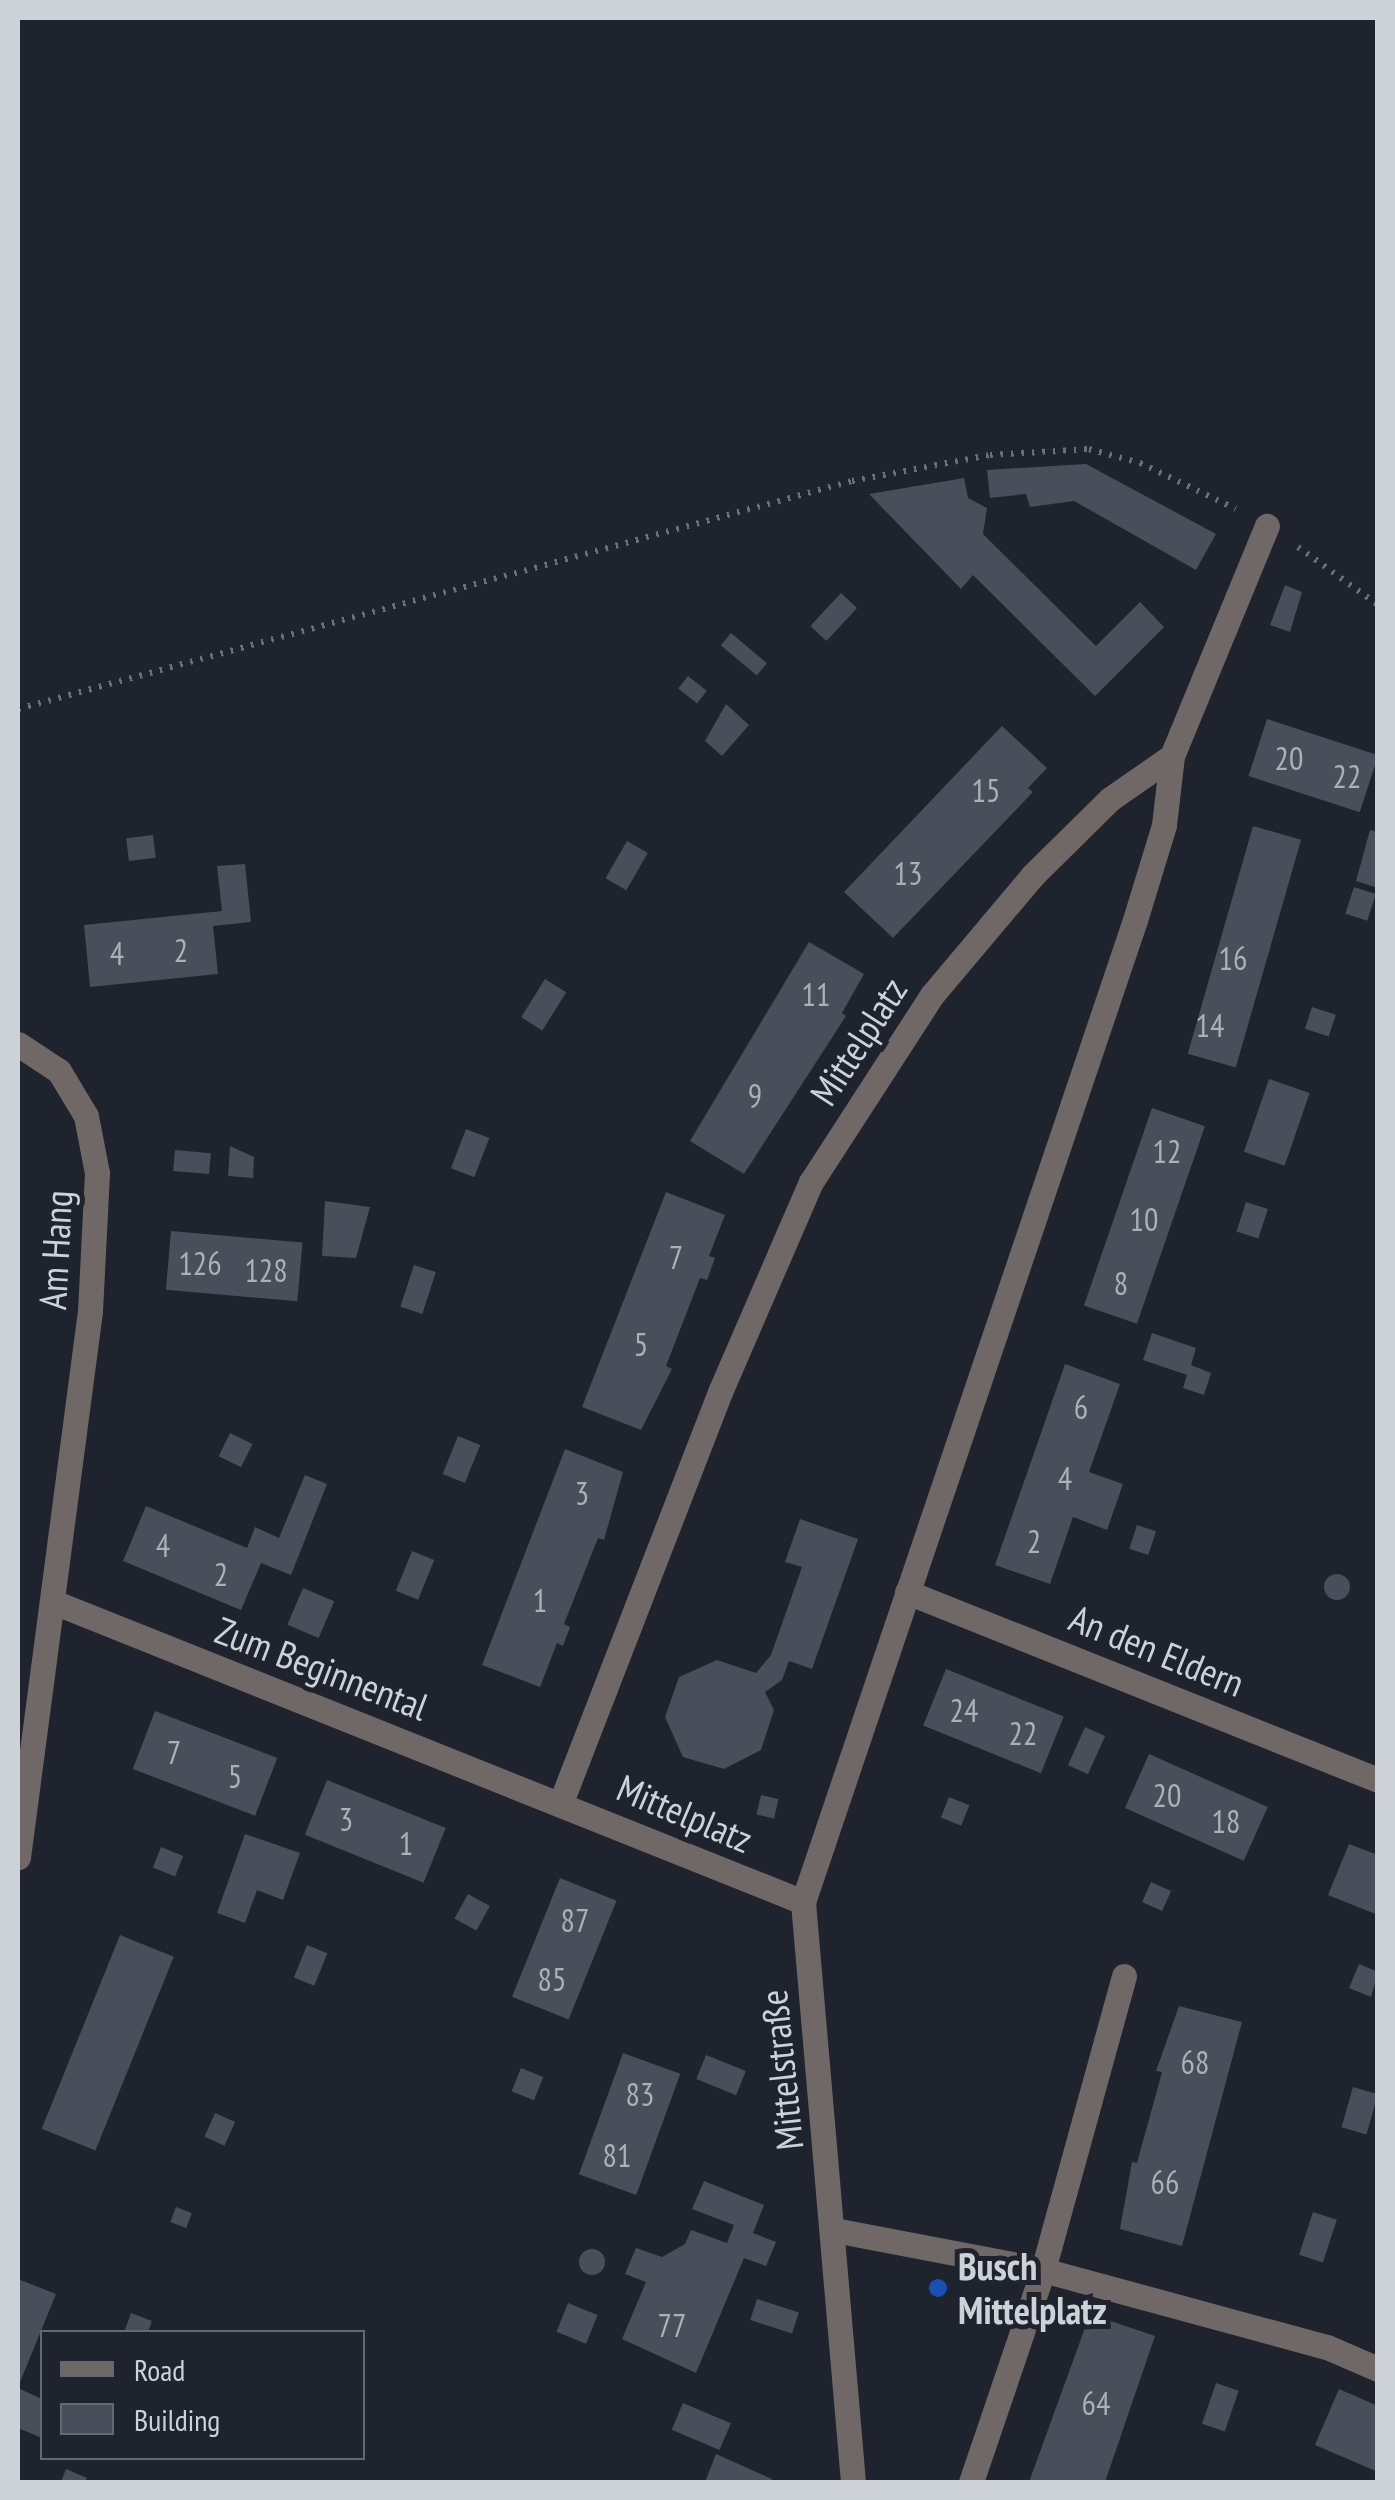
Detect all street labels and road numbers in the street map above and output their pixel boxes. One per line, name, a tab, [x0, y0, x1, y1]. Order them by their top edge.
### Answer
street label: Mittelplatz	[800, 969, 916, 1113]
street label: Am Hang	[29, 1189, 81, 1311]
street label: An den Eldern	[1063, 1594, 1251, 1706]
street label: Zum Beginnental	[209, 1607, 435, 1729]
street label: Mittelplatz	[611, 1764, 759, 1862]
street label: Mittelstraße	[750, 1988, 812, 2152]

